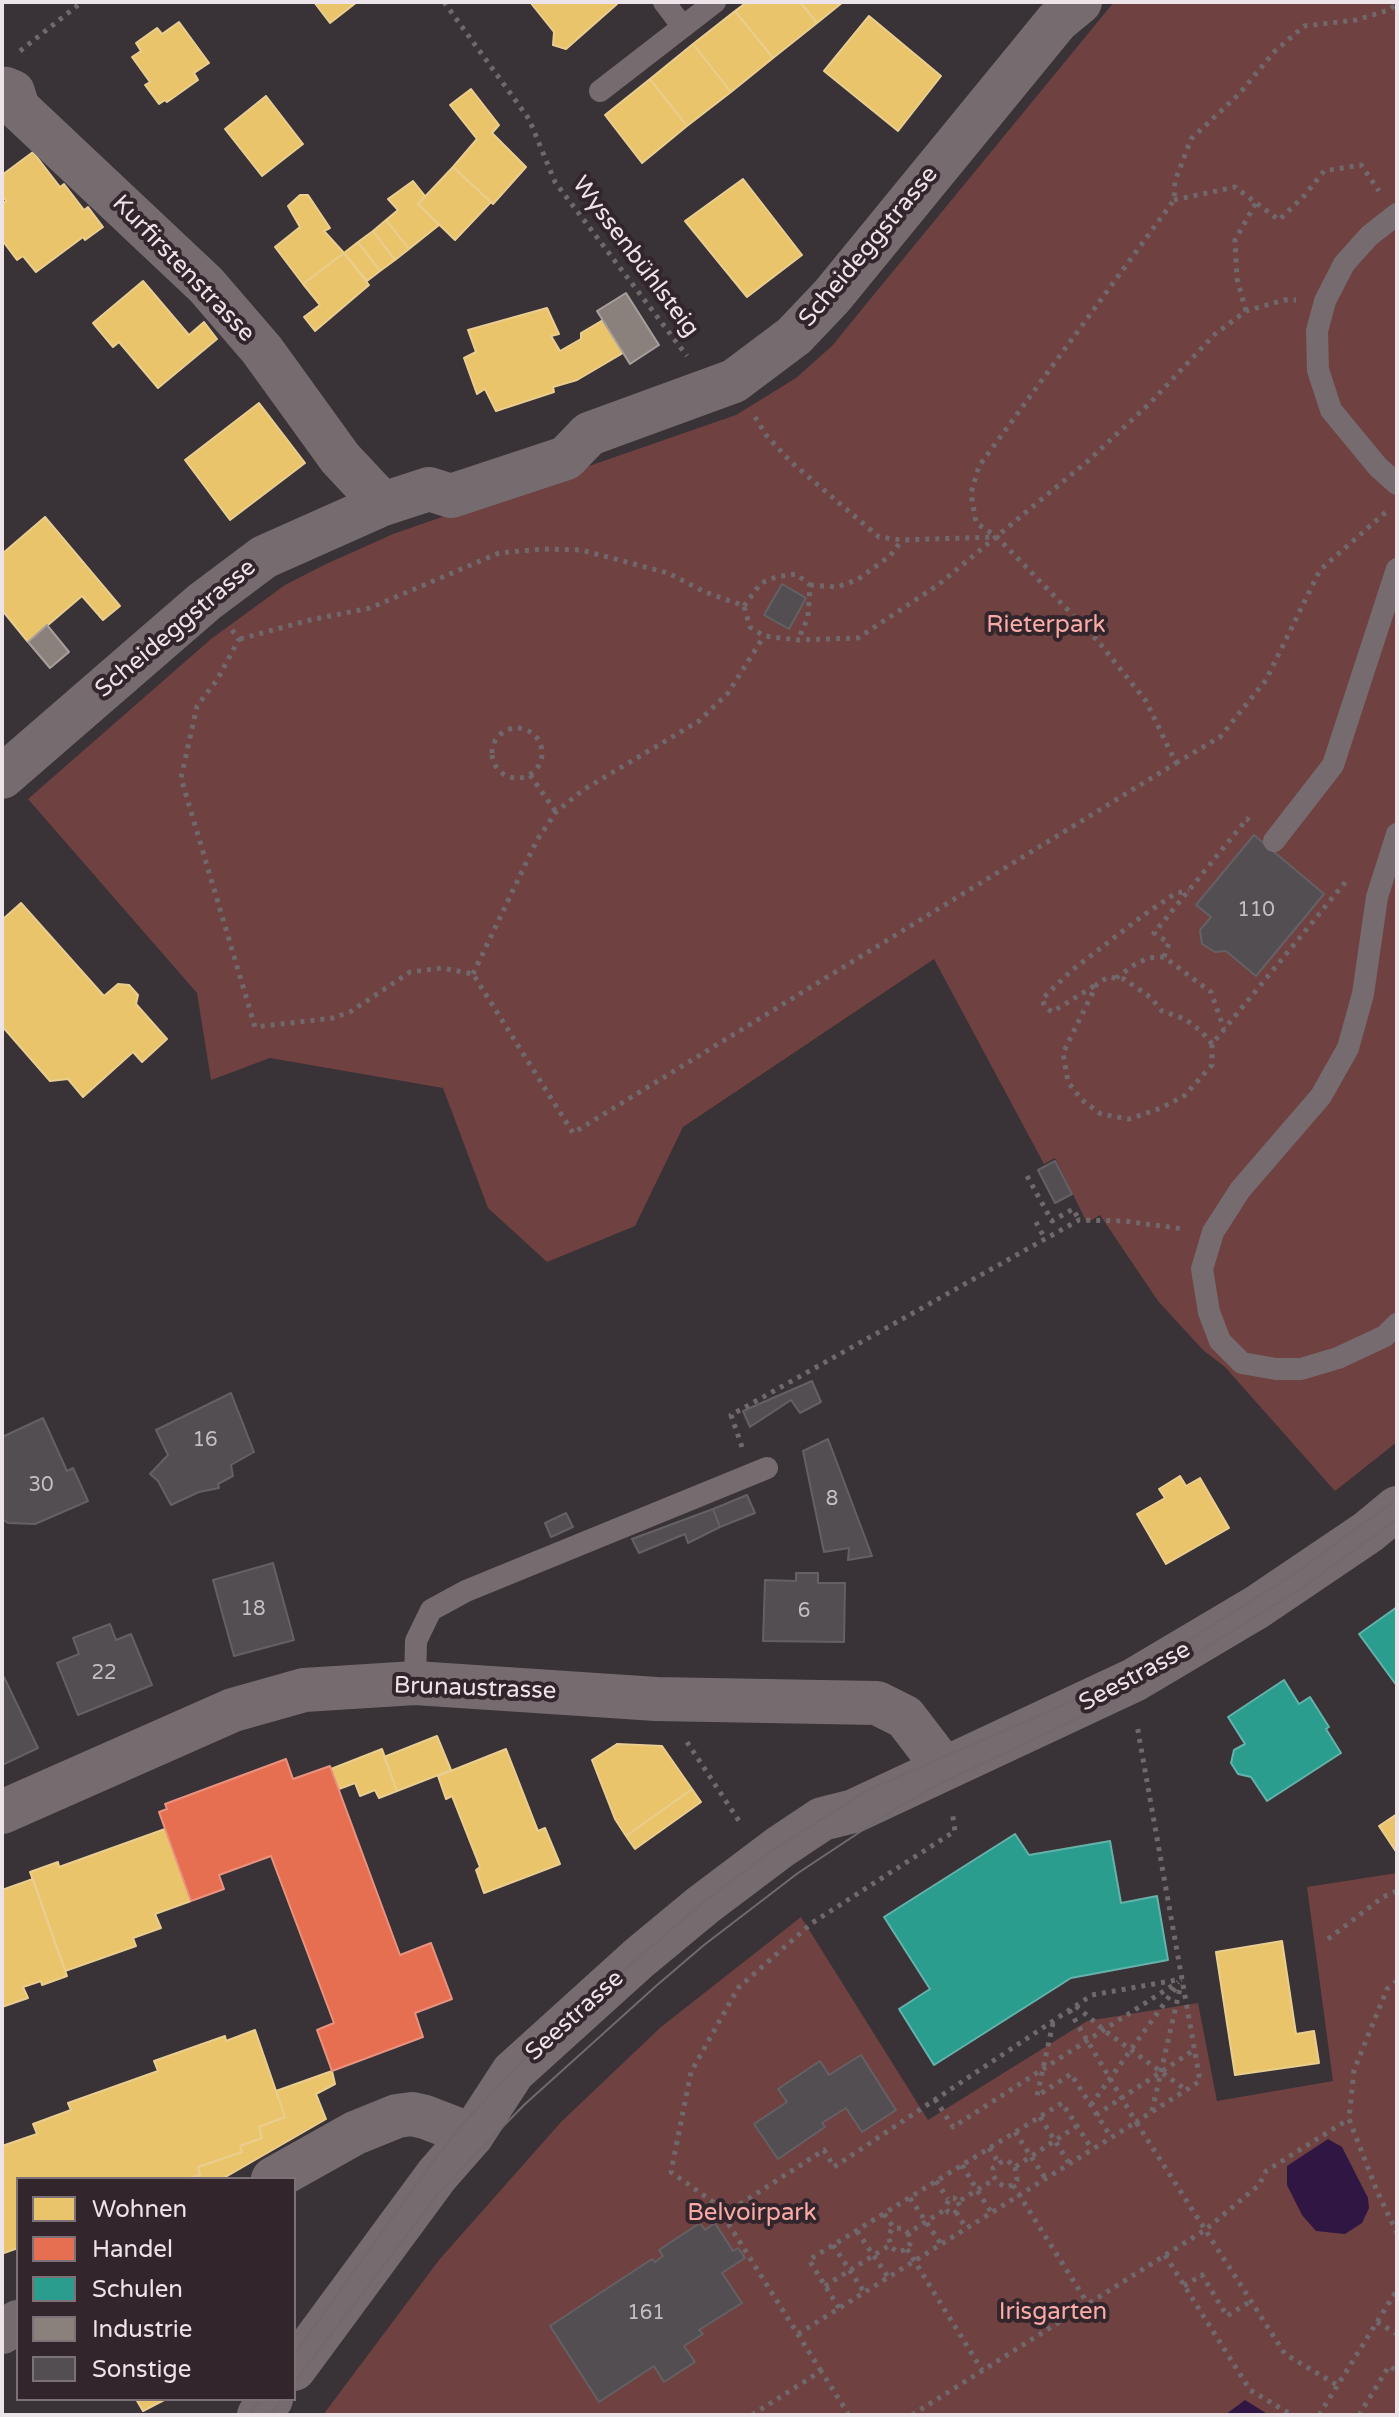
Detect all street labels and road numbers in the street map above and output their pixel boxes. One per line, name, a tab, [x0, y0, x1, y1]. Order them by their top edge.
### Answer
street label: Scheideggstrasse	[793, 161, 945, 333]
street label: Wyssenbühlsteig	[565, 171, 705, 343]
street label: Kurfirstenstrasse	[106, 190, 260, 348]
street label: Scheideggstrasse	[90, 553, 262, 705]
street label: Seestrasse	[1074, 1636, 1196, 1718]
street label: Brunaustrasse	[393, 1672, 557, 1706]
street label: Seestrasse	[520, 1965, 630, 2067]

